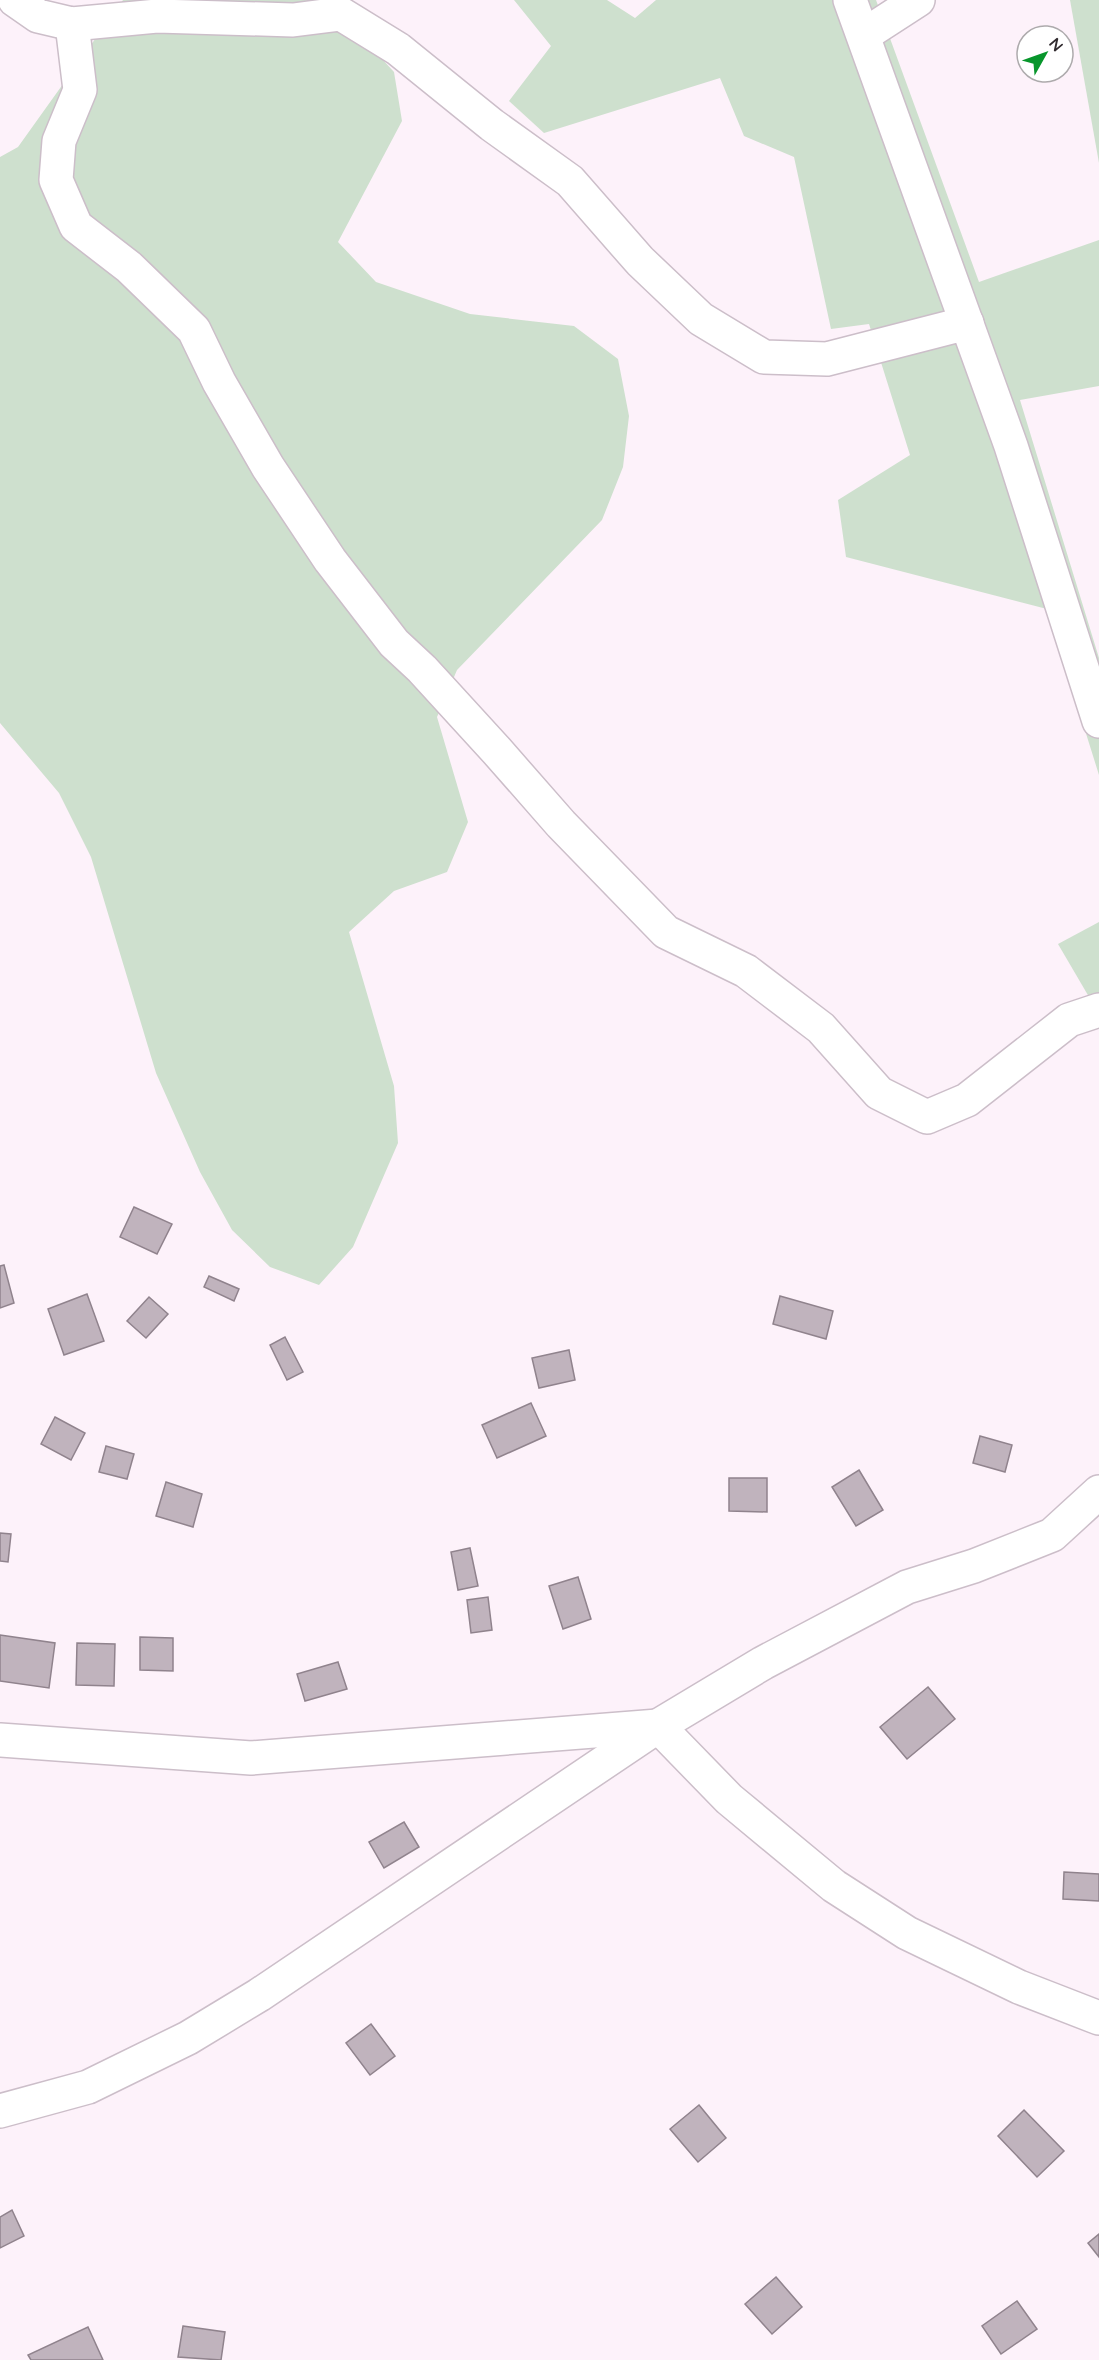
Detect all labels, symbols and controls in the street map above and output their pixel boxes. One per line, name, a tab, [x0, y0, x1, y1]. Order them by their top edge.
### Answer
north arrow	[1015, 24, 1075, 84]
text: N	[1045, 33, 1068, 55]

